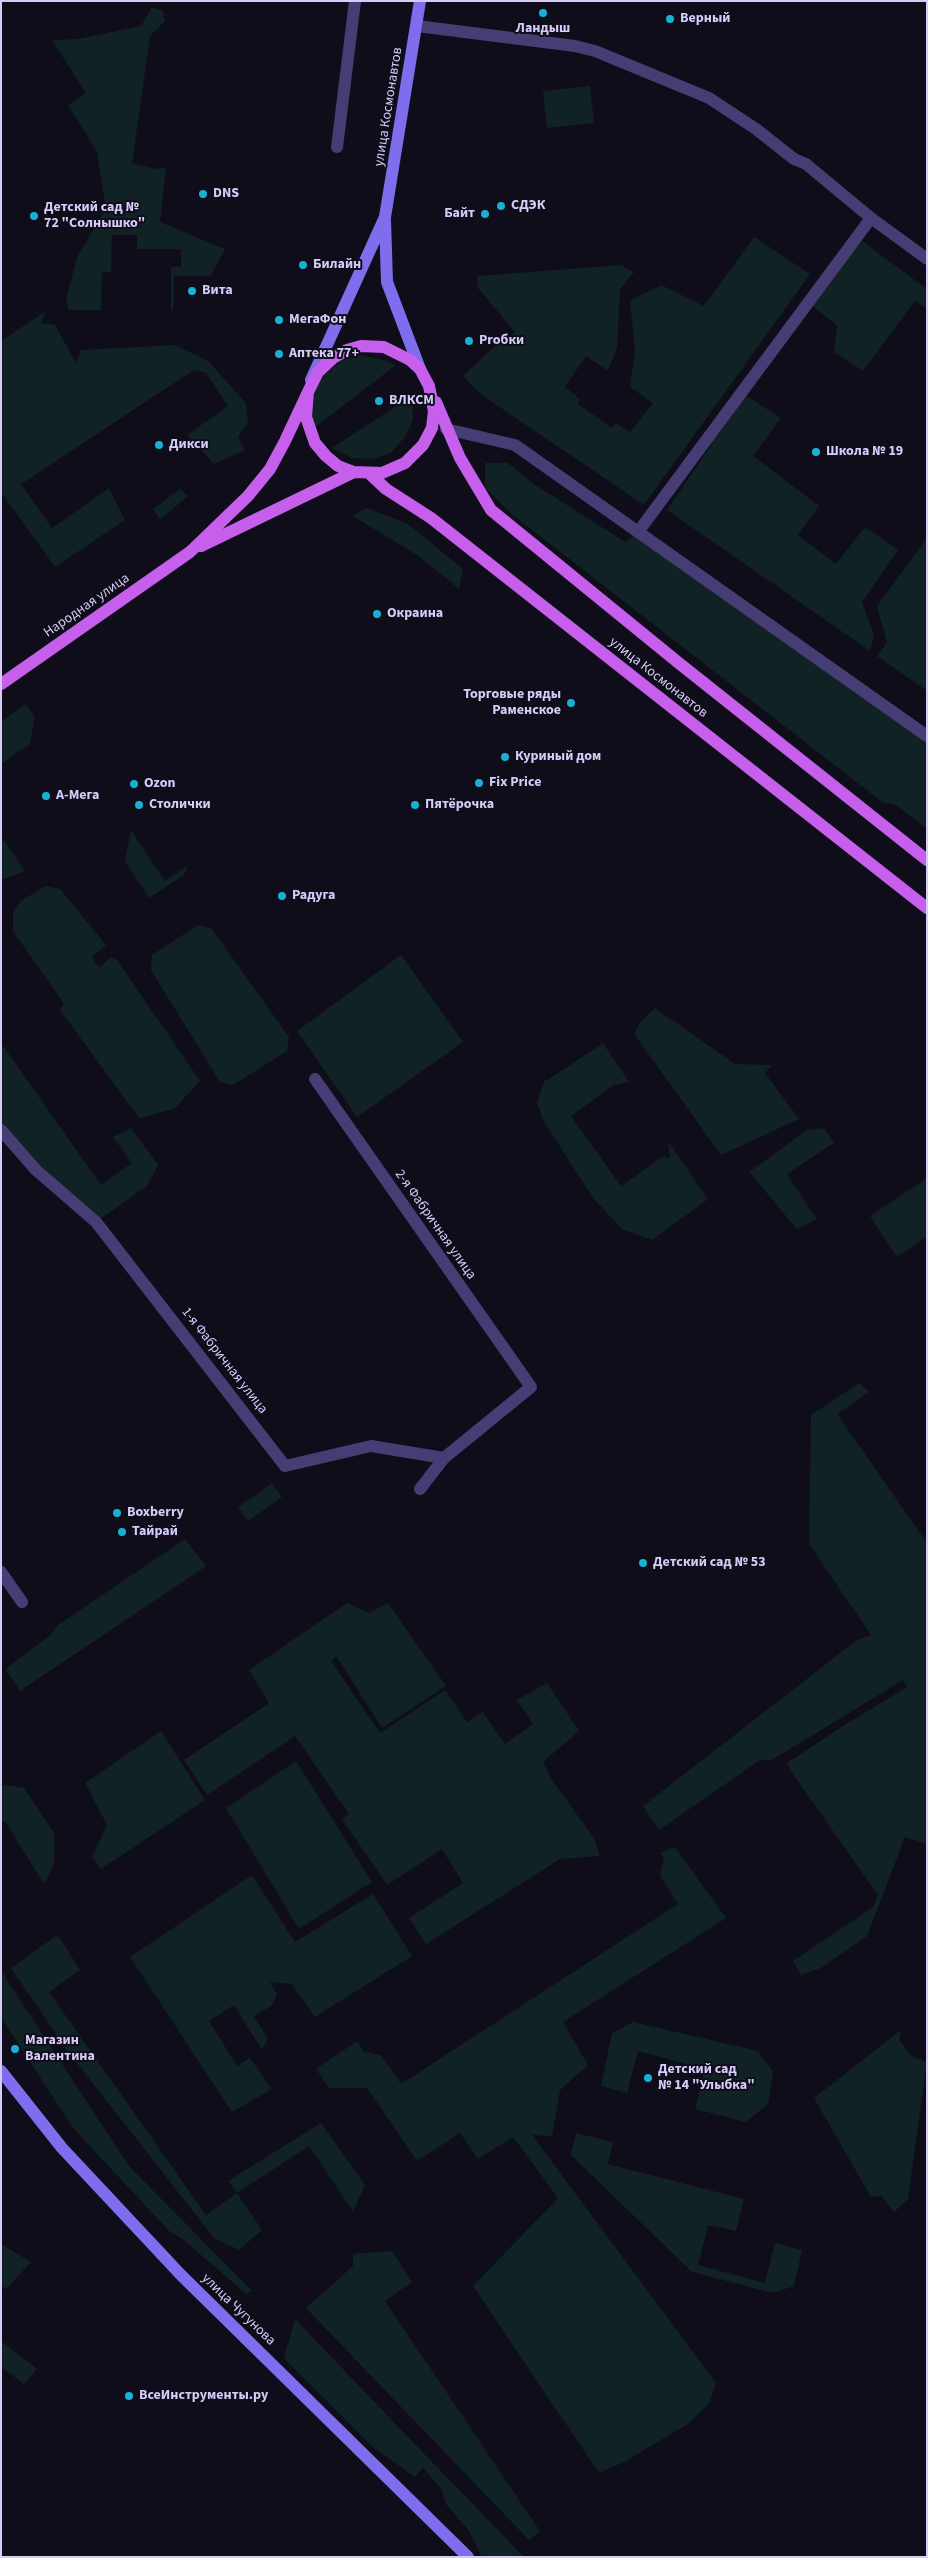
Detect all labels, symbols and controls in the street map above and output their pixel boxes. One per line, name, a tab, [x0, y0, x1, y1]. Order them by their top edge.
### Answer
marker: Ландыш	[537, 7, 549, 19]
place label: Верный	[680, 11, 730, 27]
marker: Верный	[664, 13, 676, 25]
place label: Ландыш	[516, 21, 570, 37]
street label: улица Космонавтов	[371, 46, 407, 168]
place label: DNS	[213, 186, 239, 202]
marker: DNS	[197, 188, 209, 200]
place label: СДЭК	[511, 198, 545, 214]
place label: Детский сад № 72 "Солнышко"	[44, 200, 145, 232]
marker: СДЭК	[495, 200, 507, 212]
place label: Байт	[444, 206, 475, 222]
marker: Байт	[479, 208, 491, 220]
marker: Детский сад № 72 "Солнышко"	[28, 210, 40, 222]
place label: Билайн	[313, 257, 361, 273]
marker: Билайн	[297, 259, 309, 271]
place label: Вита	[202, 283, 233, 299]
marker: Вита	[186, 285, 198, 297]
place label: МегаФон	[289, 312, 346, 328]
marker: МегаФон	[273, 314, 285, 326]
place label: Proбки	[479, 333, 524, 349]
marker: Proбки	[463, 335, 475, 347]
place label: Аптека 77+	[289, 346, 359, 362]
marker: Аптека 77+	[273, 348, 285, 360]
place label: ВЛКСМ	[389, 393, 434, 409]
marker: ВЛКСМ	[373, 395, 385, 407]
place label: Дикси	[169, 437, 209, 453]
marker: Дикси	[153, 439, 165, 451]
place label: Школа № 19	[826, 444, 903, 460]
marker: Школа № 19	[810, 446, 822, 458]
street label: Народная улица	[41, 570, 133, 642]
place label: Окраина	[387, 606, 443, 622]
marker: Окраина	[371, 608, 383, 620]
street label: улица Космонавтов	[605, 634, 711, 722]
place label: Торговые ряды Раменское	[463, 687, 561, 720]
marker: Торговые ряды Раменское	[565, 697, 577, 709]
place label: Куриный дом	[515, 749, 601, 765]
marker: Куриный дом	[499, 751, 511, 763]
place label: Fix Price	[489, 775, 541, 791]
place label: Ozon	[144, 776, 175, 792]
marker: Fix Price	[473, 777, 485, 789]
marker: Ozon	[128, 778, 140, 790]
place label: А-Мега	[56, 788, 99, 804]
marker: А-Мега	[40, 790, 52, 802]
place label: Столички	[149, 797, 211, 813]
place label: Пятёрочка	[425, 797, 494, 813]
marker: Столички	[133, 799, 145, 811]
marker: Пятёрочка	[409, 799, 421, 811]
place label: Радуга	[292, 888, 335, 904]
marker: Радуга	[276, 890, 288, 902]
street label: 2-я Фабричная улица	[391, 1167, 479, 1283]
street label: 1-я Фабричная улица	[177, 1304, 271, 1418]
place label: Boxberry	[127, 1505, 184, 1521]
marker: Boxberry	[111, 1507, 123, 1519]
place label: Тайрай	[132, 1524, 178, 1540]
marker: Тайрай	[116, 1526, 128, 1538]
place label: Детский сад № 53	[653, 1555, 766, 1571]
marker: Детский сад № 53	[637, 1557, 649, 1569]
place label: Магазин Валентина	[25, 2033, 95, 2066]
marker: Магазин Валентина	[9, 2043, 21, 2055]
place label: Детский сад № 14 "Улыбка"	[658, 2062, 755, 2094]
marker: Детский сад № 14 "Улыбка"	[642, 2072, 654, 2084]
street label: улица Чугунова	[198, 2271, 278, 2349]
place label: ВсеИнструменты.ру	[139, 2388, 268, 2404]
marker: ВсеИнструменты.ру	[123, 2390, 135, 2402]

